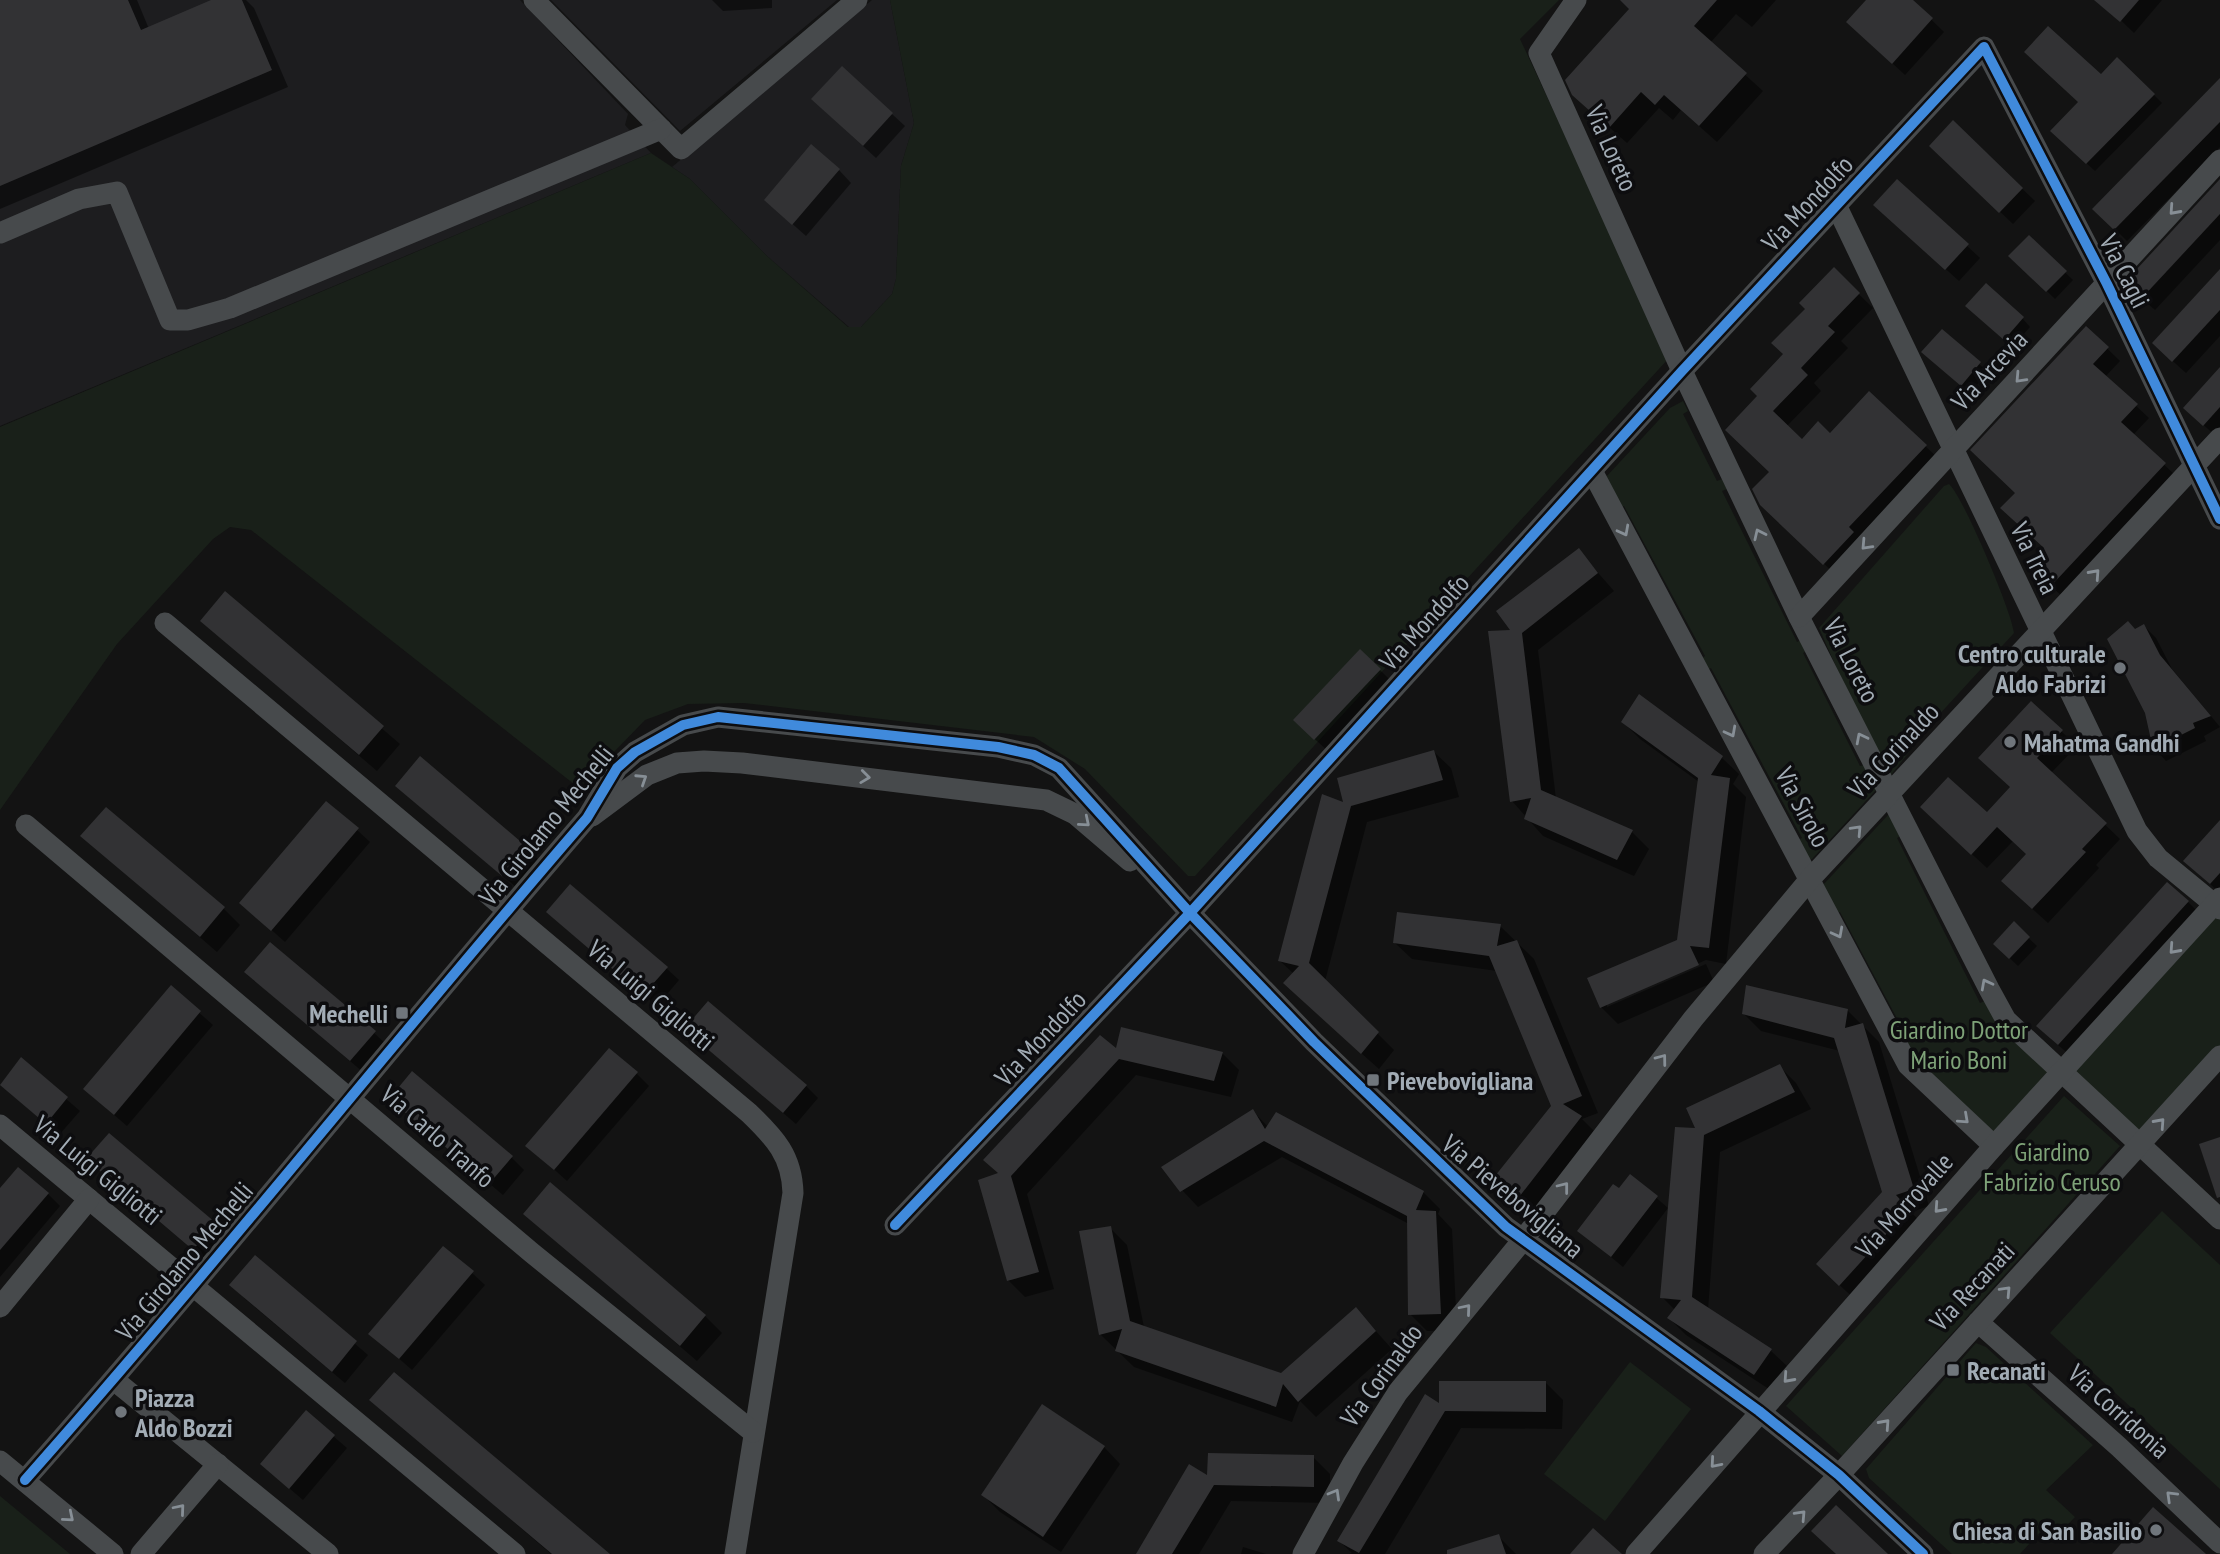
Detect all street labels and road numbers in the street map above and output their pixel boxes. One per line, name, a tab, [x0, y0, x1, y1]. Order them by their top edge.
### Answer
street label: Via Loreto	[1578, 99, 1645, 196]
street label: Via Mondolfo	[1754, 148, 1860, 259]
street label: Via Cagli	[2092, 228, 2158, 313]
street label: Via Arcevia	[1943, 323, 2034, 418]
street label: Via Treia	[2003, 516, 2067, 599]
street label: Via Mondolfo	[1371, 567, 1476, 678]
street label: Via Loreto	[1816, 611, 1887, 708]
street label: Via Corinaldo	[1840, 695, 1946, 806]
street label: Via Girolamo Mechelli	[471, 738, 621, 913]
street label: Via Sirolo	[1768, 760, 1838, 853]
street label: Via Luigi Gigliotti	[580, 932, 721, 1058]
street label: Via Mondolfo	[987, 983, 1093, 1094]
street label: Via Carlo Tranfo	[373, 1077, 502, 1195]
street label: Via Luigi Gigliotti	[26, 1108, 169, 1232]
street label: Via Pievebovigliana	[1435, 1126, 1591, 1265]
street label: Via Morrovalle	[1848, 1146, 1960, 1265]
street label: Via Girolamo Mechelli	[107, 1175, 260, 1348]
street label: Via Recanati	[1922, 1235, 2022, 1338]
street label: Via Corinaldo	[1332, 1317, 1429, 1434]
street label: Via Corridonia	[2060, 1356, 2177, 1465]

